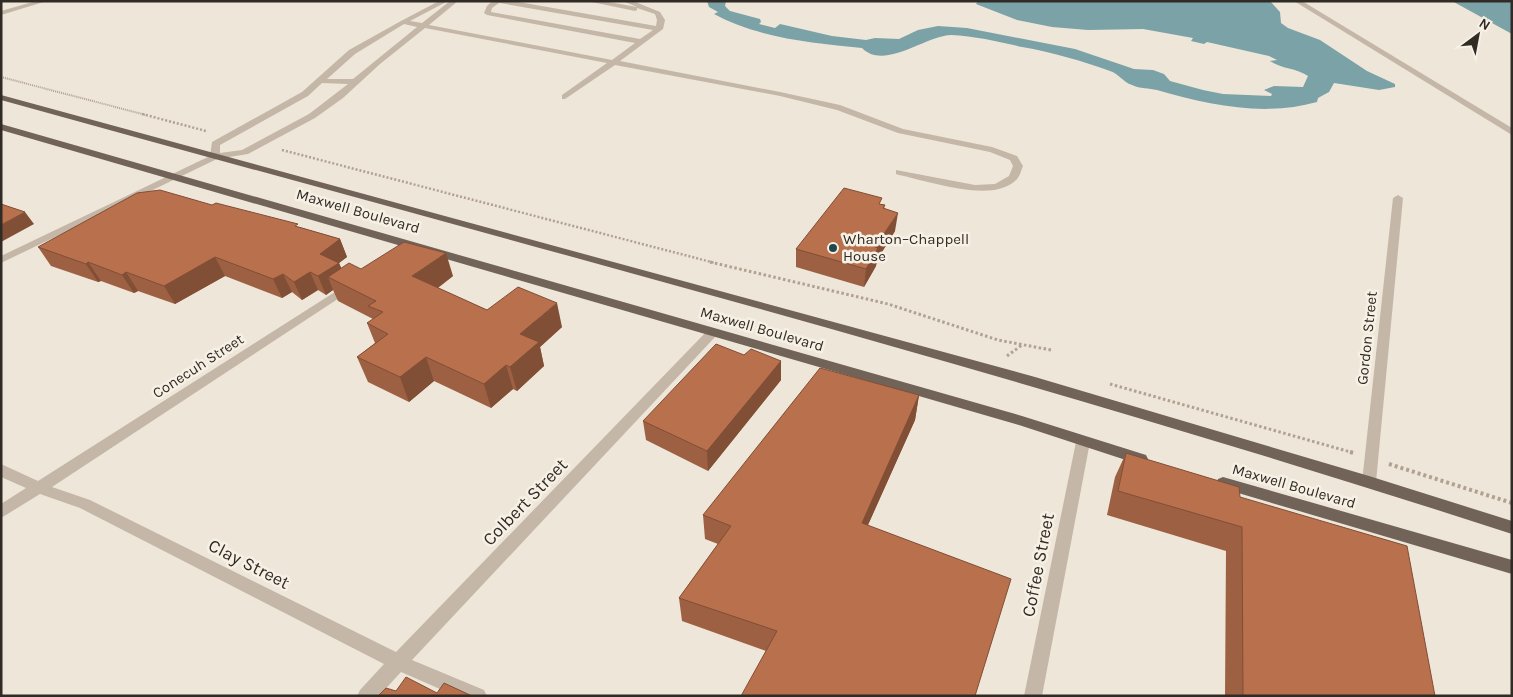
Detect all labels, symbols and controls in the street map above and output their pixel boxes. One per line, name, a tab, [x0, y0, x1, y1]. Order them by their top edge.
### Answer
north arrow	[1453, 10, 1503, 60]
text: N	[1476, 15, 1493, 34]
street label: Maxwell Boulevard	[294, 185, 422, 237]
place label: Wharton–Chappell House	[843, 230, 969, 265]
marker: Wharton–Chappell House	[827, 242, 839, 254]
street label: Gordon Street	[1353, 290, 1381, 386]
street label: Maxwell Boulevard	[698, 303, 826, 355]
street label: Conecuh Street	[149, 330, 247, 402]
street label: Colbert Street	[478, 454, 572, 550]
street label: Maxwell Boulevard	[1230, 460, 1358, 512]
street label: Coffee Street	[1017, 511, 1059, 619]
street label: Clay Street	[205, 534, 293, 594]

